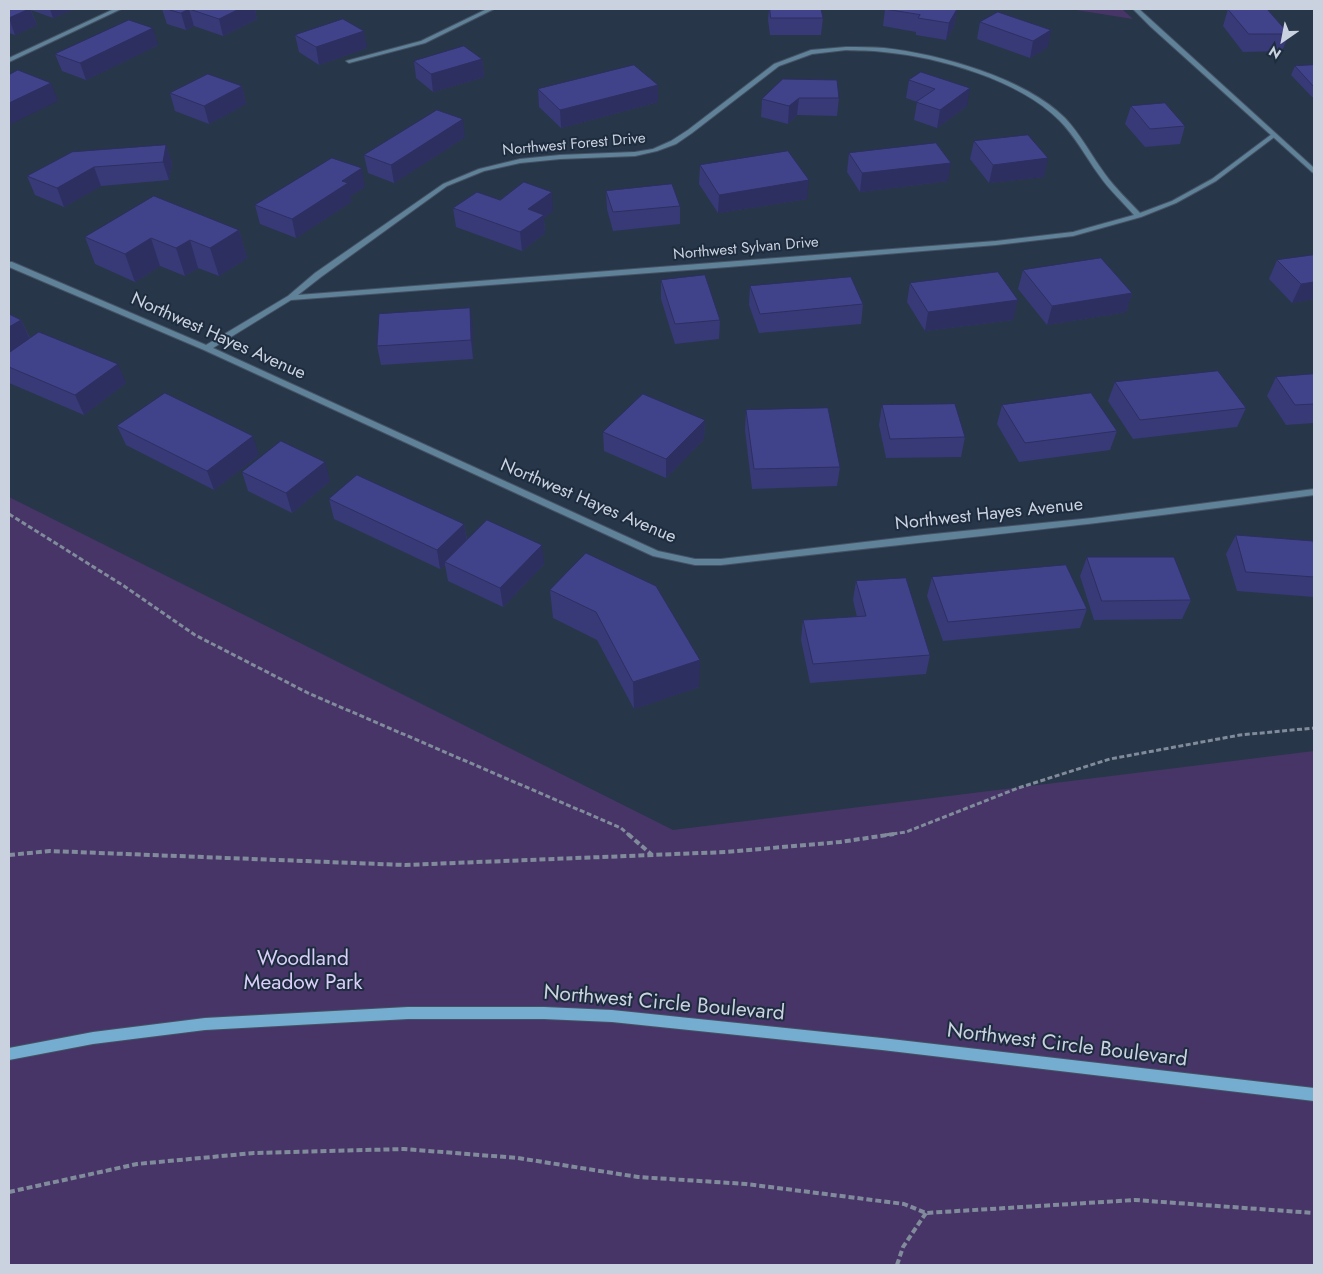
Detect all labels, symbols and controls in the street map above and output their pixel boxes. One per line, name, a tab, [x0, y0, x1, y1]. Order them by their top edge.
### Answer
north arrow	[1258, 15, 1308, 65]
text: N	[1265, 41, 1285, 64]
street label: Northwest Forest Drive	[502, 130, 646, 160]
street label: Northwest Sylvan Drive	[672, 234, 820, 264]
street label: Northwest Hayes Avenue	[127, 289, 309, 385]
street label: Northwest Hayes Avenue	[497, 455, 679, 549]
street label: Northwest Hayes Avenue	[894, 494, 1084, 536]
park label: Woodland Meadow Park	[243, 947, 363, 997]
street label: Northwest Circle Boulevard	[542, 981, 786, 1027]
street label: Northwest Circle Boulevard	[945, 1019, 1189, 1073]

